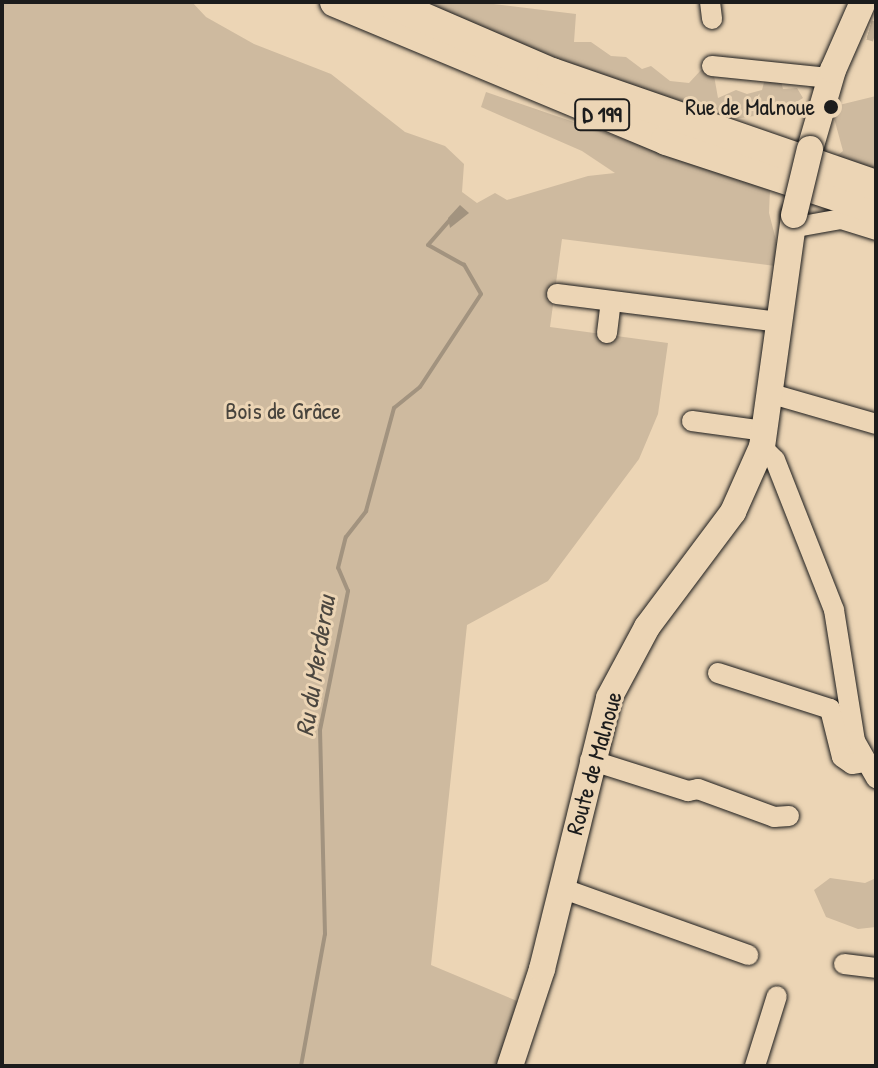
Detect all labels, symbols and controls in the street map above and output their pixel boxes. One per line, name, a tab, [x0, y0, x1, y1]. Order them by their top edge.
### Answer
place label: Rue de Malnoue	[685, 93, 815, 121]
road number: D 199	[574, 97, 630, 133]
marker: Rue de Malnoue	[822, 98, 840, 116]
park label: Bois de Grâce	[225, 397, 341, 425]
water label: Ru du Merderau	[289, 594, 341, 738]
street label: Route de Malnoue	[560, 688, 628, 838]

